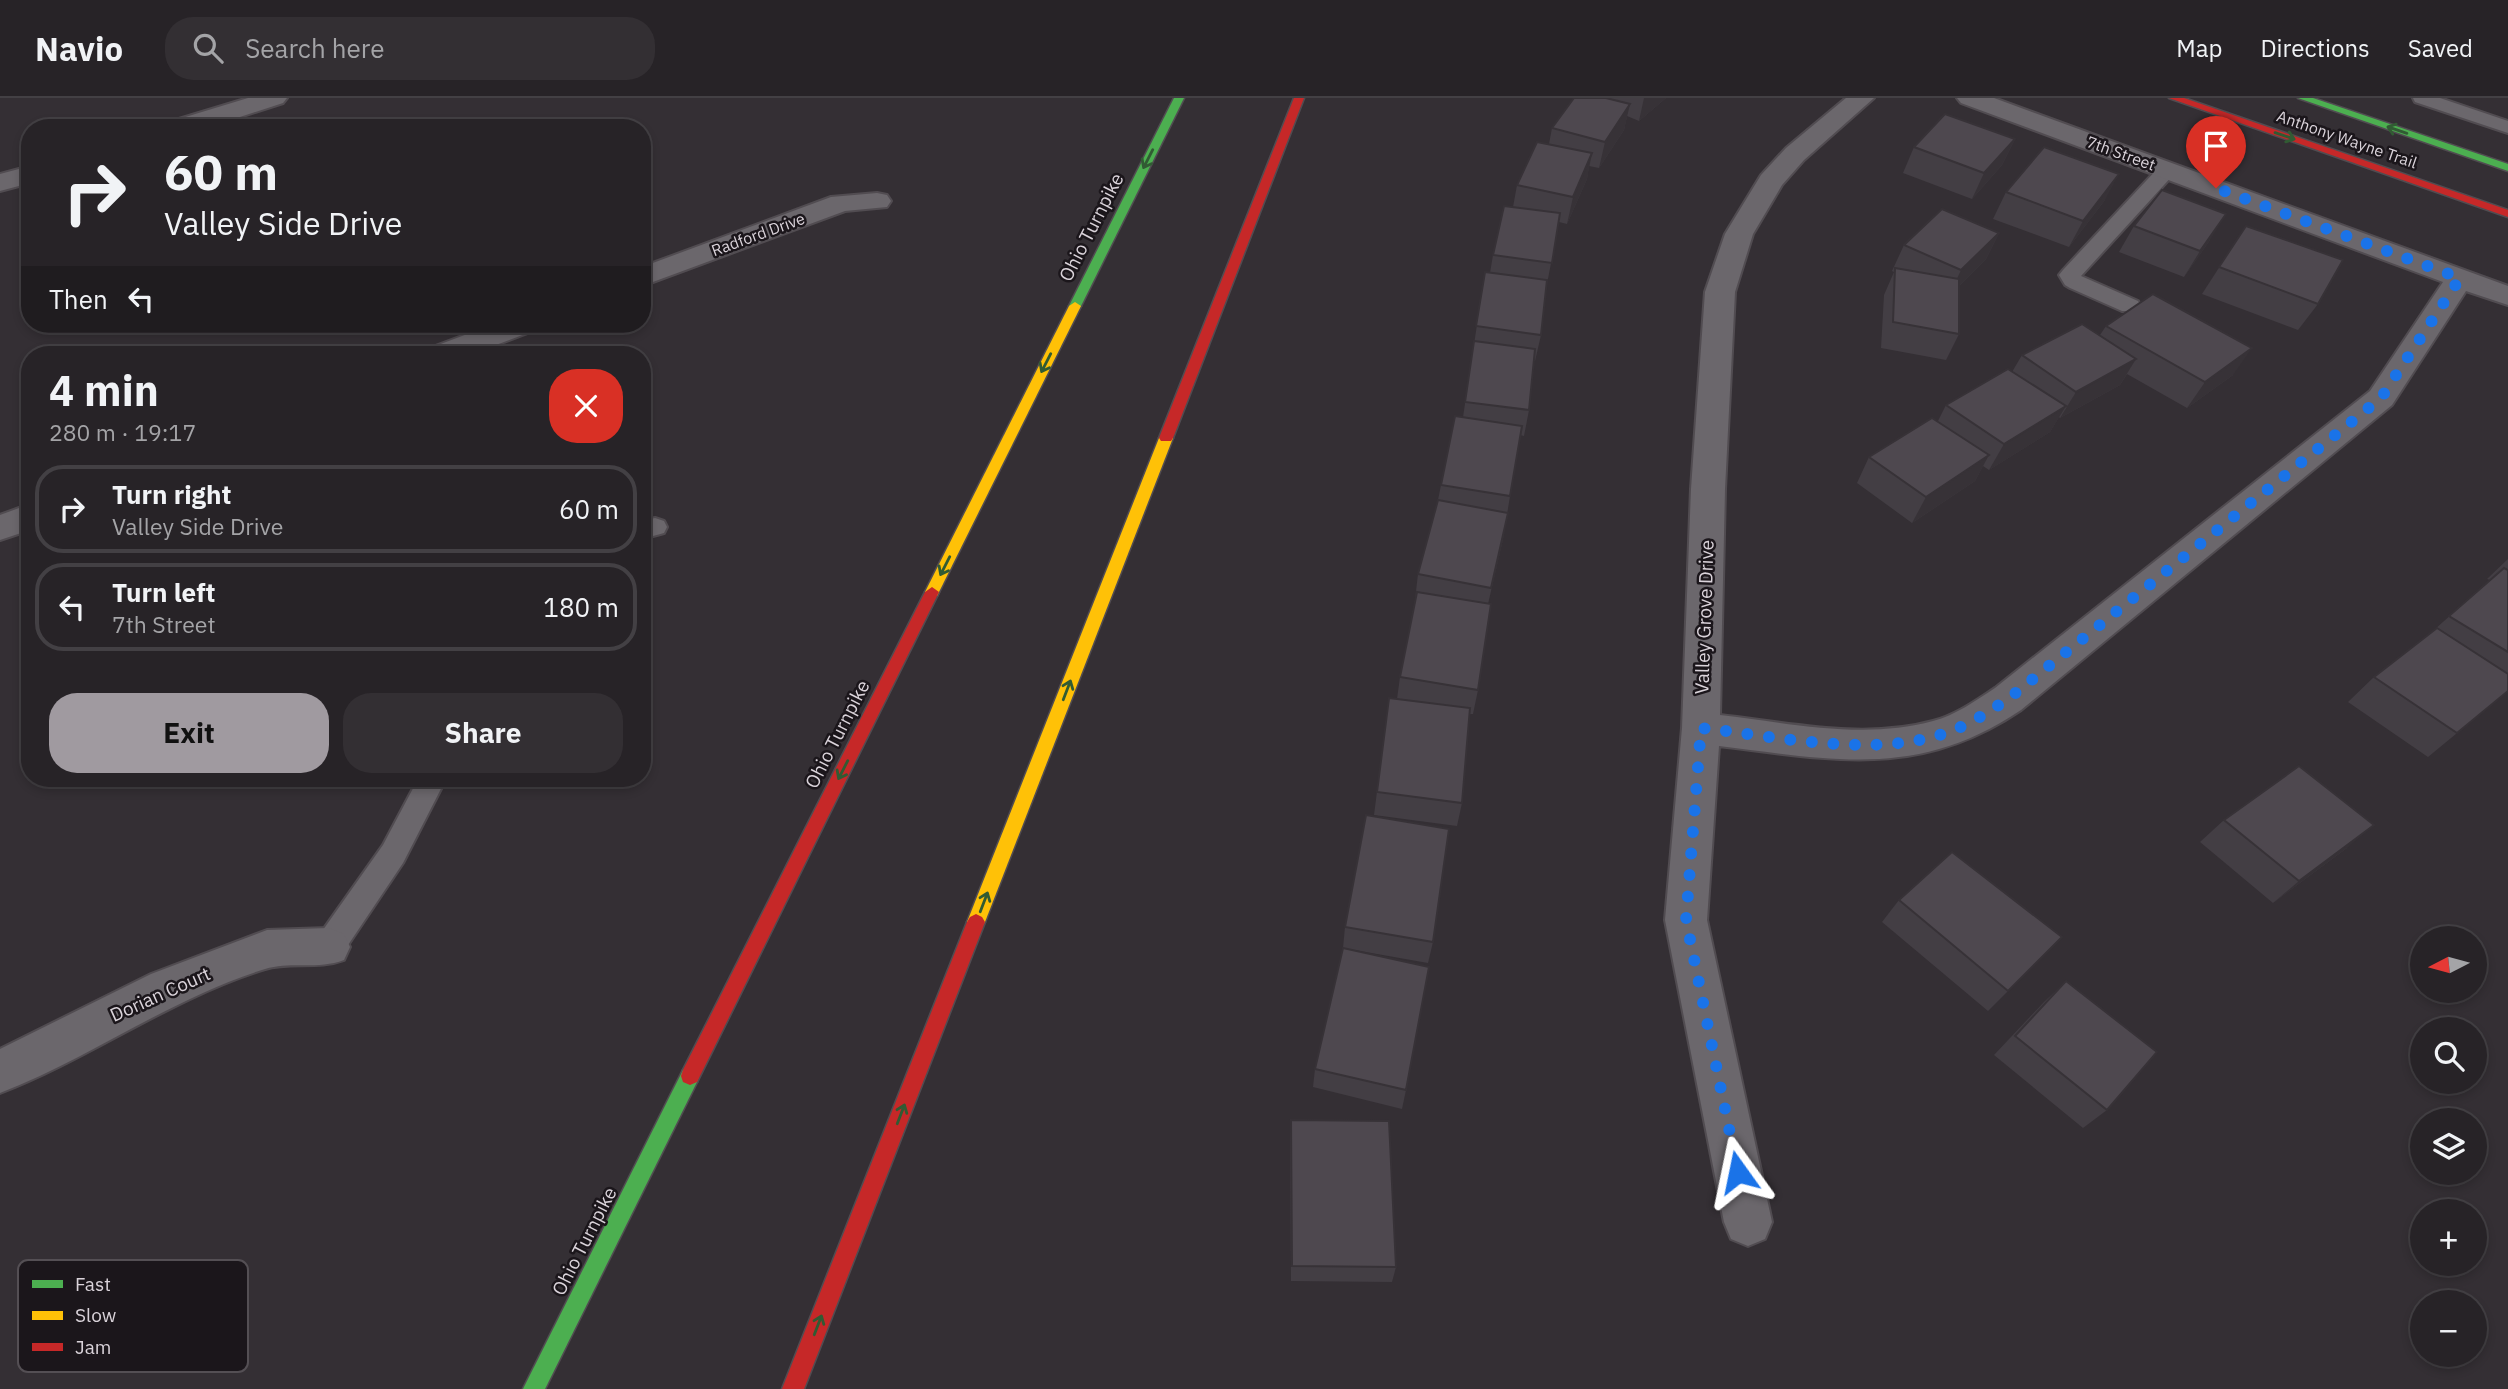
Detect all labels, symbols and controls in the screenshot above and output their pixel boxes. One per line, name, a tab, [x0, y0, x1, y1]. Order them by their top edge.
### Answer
search box	[165, 17, 655, 80]
text: Navio	[35, 27, 123, 70]
icon: search	[189, 29, 227, 67]
text: Search here	[245, 31, 385, 65]
text: Map	[2176, 32, 2222, 64]
text: Directions	[2260, 32, 2370, 64]
text: Saved	[2408, 32, 2473, 64]
street label: Anthony Wayne Trail	[2274, 106, 2420, 172]
pin	[2186, 116, 2246, 188]
one-way arrow	[2386, 123, 2408, 136]
icon: arrive	[2197, 127, 2235, 165]
street label: 7th Street	[2084, 131, 2158, 175]
one-way arrow	[2273, 131, 2295, 143]
text: 60 m	[164, 140, 278, 203]
icon: right	[49, 147, 140, 238]
one-way arrow	[1141, 148, 1155, 169]
street label: Ohio Turnpike	[1053, 169, 1129, 285]
text: Valley Side Drive	[164, 202, 402, 244]
street label: Radford Drive	[709, 208, 808, 260]
icon: left	[122, 280, 160, 318]
text: Then	[49, 282, 108, 316]
one-way arrow	[1039, 352, 1053, 373]
text: 4 min	[49, 363, 159, 418]
button: close	[549, 369, 623, 443]
text: 280 m · 19:17	[49, 417, 196, 447]
text: Turn right	[112, 477, 231, 511]
icon: right	[53, 490, 91, 528]
text: 60 m	[559, 492, 619, 526]
text: Valley Side Drive	[112, 511, 283, 541]
street label: Valley Grove Drive	[1689, 539, 1719, 695]
one-way arrow	[937, 555, 951, 576]
text: Turn left	[112, 575, 215, 609]
icon: left	[53, 588, 91, 626]
text: 180 m	[543, 590, 619, 624]
text: 7th Street	[112, 609, 215, 639]
street label: Ohio Turnpike	[799, 676, 875, 792]
one-way arrow	[1062, 680, 1075, 701]
button: Exit	[49, 693, 329, 773]
button: Share	[343, 693, 623, 773]
one-way arrow	[836, 759, 850, 780]
one-way arrow	[979, 891, 992, 913]
north arrow	[2410, 926, 2487, 1003]
map controls	[2410, 926, 2487, 1367]
street label: Dorian Court	[106, 961, 214, 1027]
button: search	[2410, 1017, 2487, 1094]
one-way arrow	[896, 1103, 909, 1125]
button: layers	[2410, 1108, 2487, 1185]
position arrow	[1701, 1135, 1775, 1209]
street label: Ohio Turnpike	[546, 1183, 622, 1299]
button: +	[2410, 1199, 2487, 1276]
legend	[18, 1260, 248, 1372]
text: Fast	[75, 1272, 111, 1296]
button: −	[2410, 1290, 2487, 1367]
text: Slow	[75, 1303, 116, 1327]
one-way arrow	[812, 1315, 825, 1337]
text: Jam	[75, 1335, 111, 1359]

